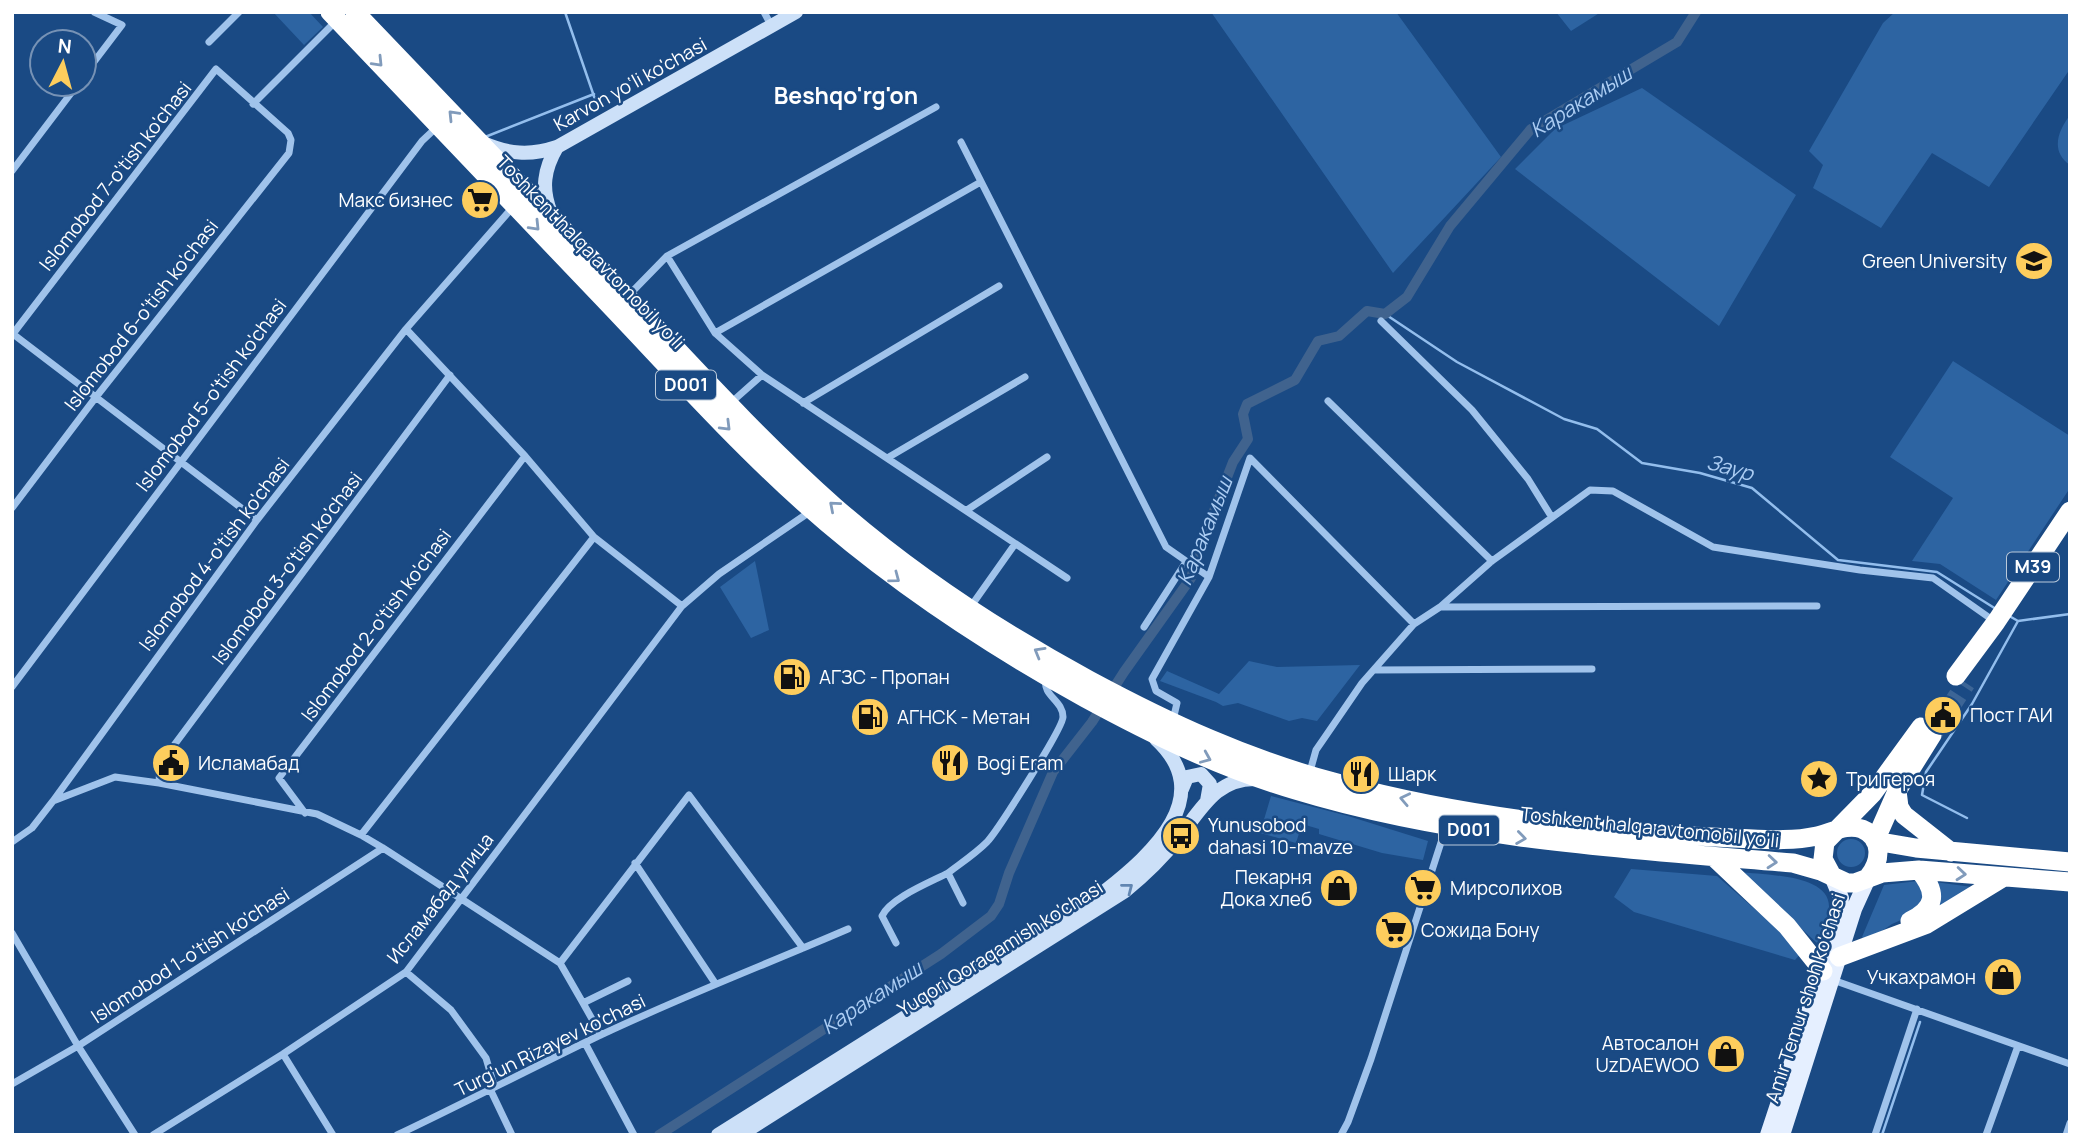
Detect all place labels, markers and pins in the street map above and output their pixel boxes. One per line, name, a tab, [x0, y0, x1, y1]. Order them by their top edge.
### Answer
supermarket icon: Макс бизнес	[459, 179, 501, 221]
place label: Макс бизнес	[339, 187, 453, 213]
school or university icon: Green University	[2013, 240, 2055, 282]
place label: Green University	[1862, 248, 2007, 274]
fuel station icon: АГЗС - Пропан	[771, 656, 813, 698]
place label: АГЗС - Пропан	[819, 664, 950, 690]
public building icon: Пост ГАИ	[1922, 694, 1964, 736]
fuel station icon: АГНСК - Метан	[849, 696, 891, 738]
place label: Пост ГАИ	[1970, 702, 2053, 728]
place label: АГНСК - Метан	[897, 704, 1030, 730]
public building icon: Исламабад	[150, 742, 192, 784]
restaurant icon: Bogi Eram	[929, 742, 971, 784]
place label: Исламабад	[198, 750, 299, 776]
place label: Bogi Eram	[977, 750, 1063, 776]
restaurant icon: Шарк	[1340, 753, 1382, 795]
place icon: Три героя	[1798, 758, 1840, 800]
place label: Шарк	[1388, 761, 1437, 787]
place label: Три героя	[1846, 766, 1935, 792]
place label: Yunusobod dahasi 10-mavze	[1208, 812, 1353, 860]
bus stop icon: Yunusobod dahasi 10-mavze	[1160, 815, 1202, 857]
place label: Пекарня Дока хлеб	[1220, 864, 1312, 912]
shop icon: Пекарня Дока хлеб	[1318, 867, 1360, 909]
supermarket icon: Мирсолихов	[1402, 867, 1444, 909]
place label: Мирсолихов	[1450, 875, 1562, 901]
supermarket icon: Сожида Бону	[1373, 909, 1415, 951]
place label: Сожида Бону	[1421, 917, 1539, 943]
shop icon: Учкахрамон	[1982, 956, 2024, 998]
place label: Учкахрамон	[1867, 964, 1976, 990]
place label: Автосалон UzDAEWOO	[1595, 1030, 1699, 1078]
shop icon: Автосалон UzDAEWOO	[1705, 1033, 1747, 1075]

